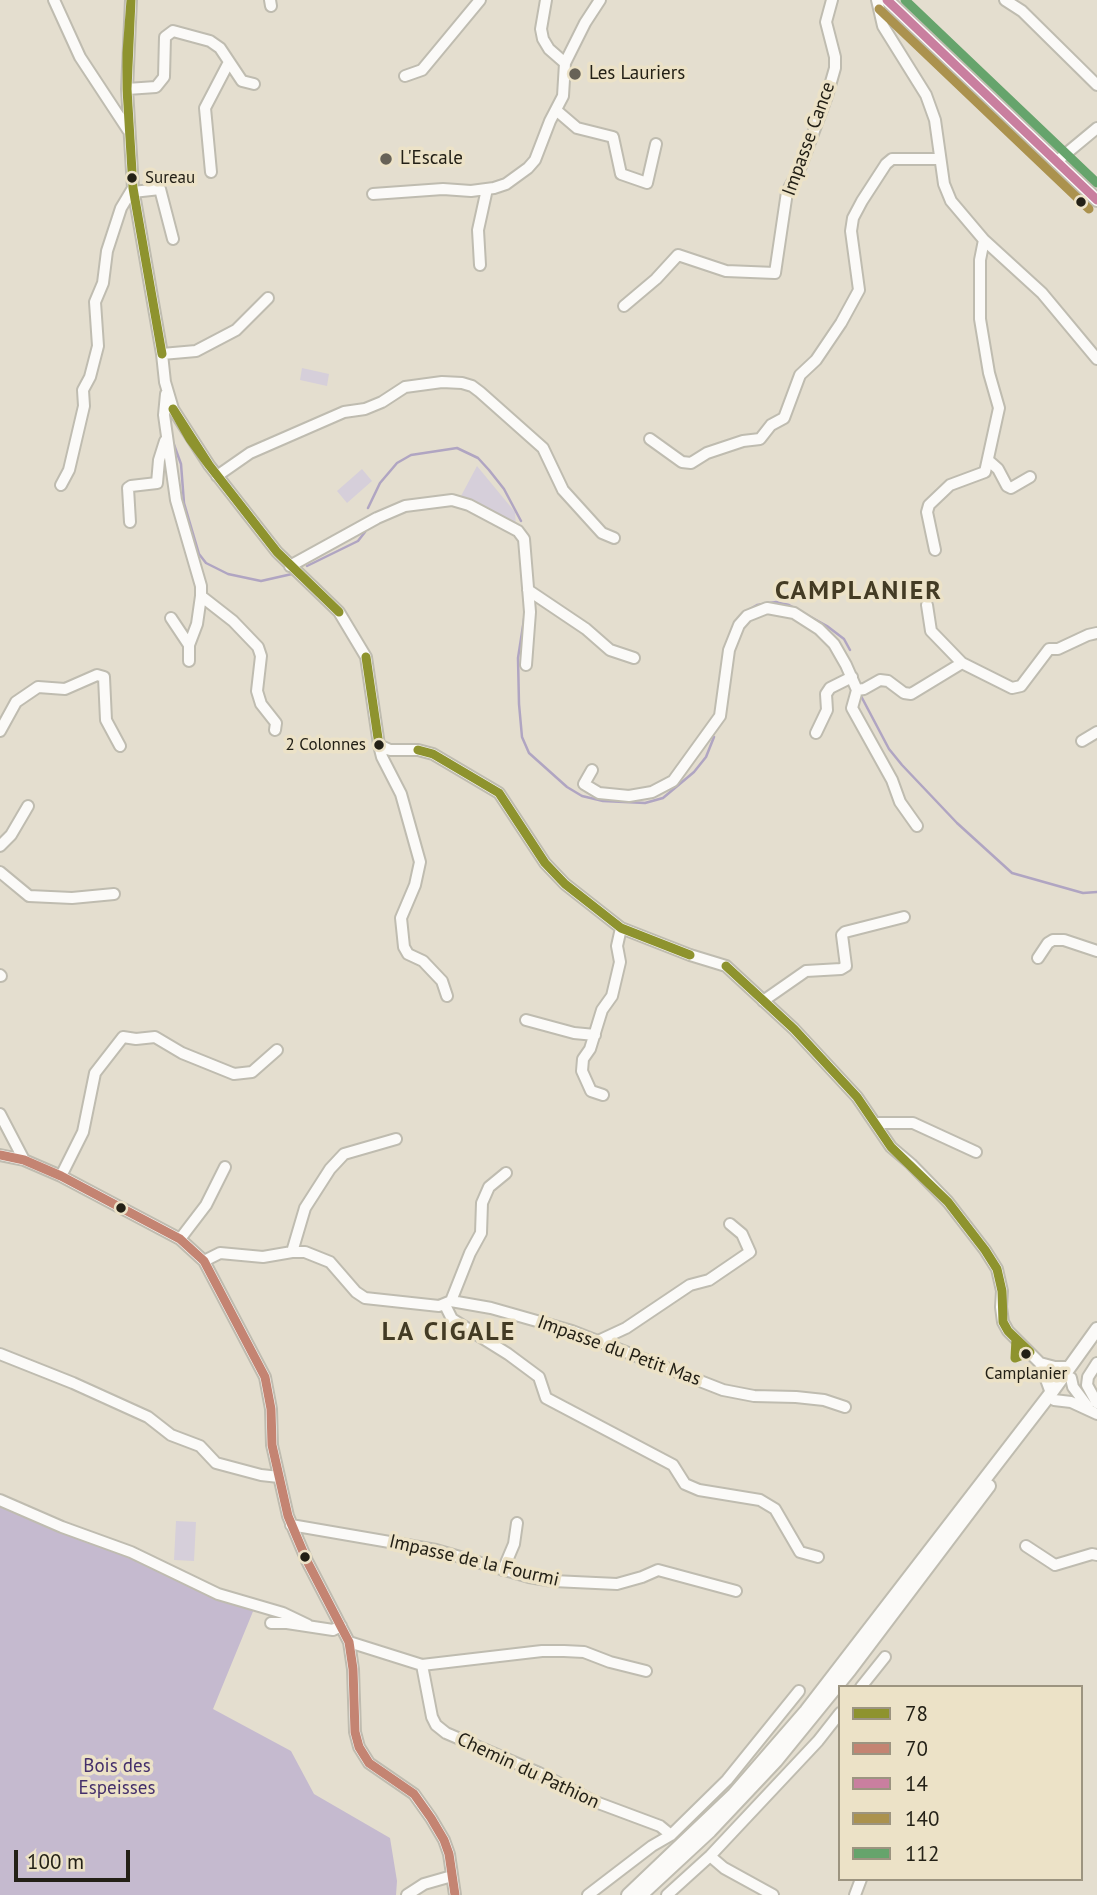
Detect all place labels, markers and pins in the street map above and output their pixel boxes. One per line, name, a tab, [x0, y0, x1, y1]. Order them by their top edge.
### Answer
place label: Les Lauriers	[589, 63, 685, 85]
marker: Les Lauriers	[567, 66, 583, 82]
place label: L'Escale	[400, 148, 463, 170]
marker: L'Escale	[378, 151, 394, 167]
place label: Sureau	[145, 168, 195, 188]
marker: Sureau	[125, 171, 139, 185]
unlabelled marker	[1074, 195, 1088, 209]
place label: 2 Colonnes	[286, 735, 366, 755]
marker: 2 Colonnes	[372, 738, 386, 752]
unlabelled marker	[114, 1201, 128, 1215]
marker: Camplanier	[1019, 1347, 1033, 1361]
place label: Camplanier	[985, 1364, 1067, 1384]
unlabelled marker	[298, 1550, 312, 1564]

